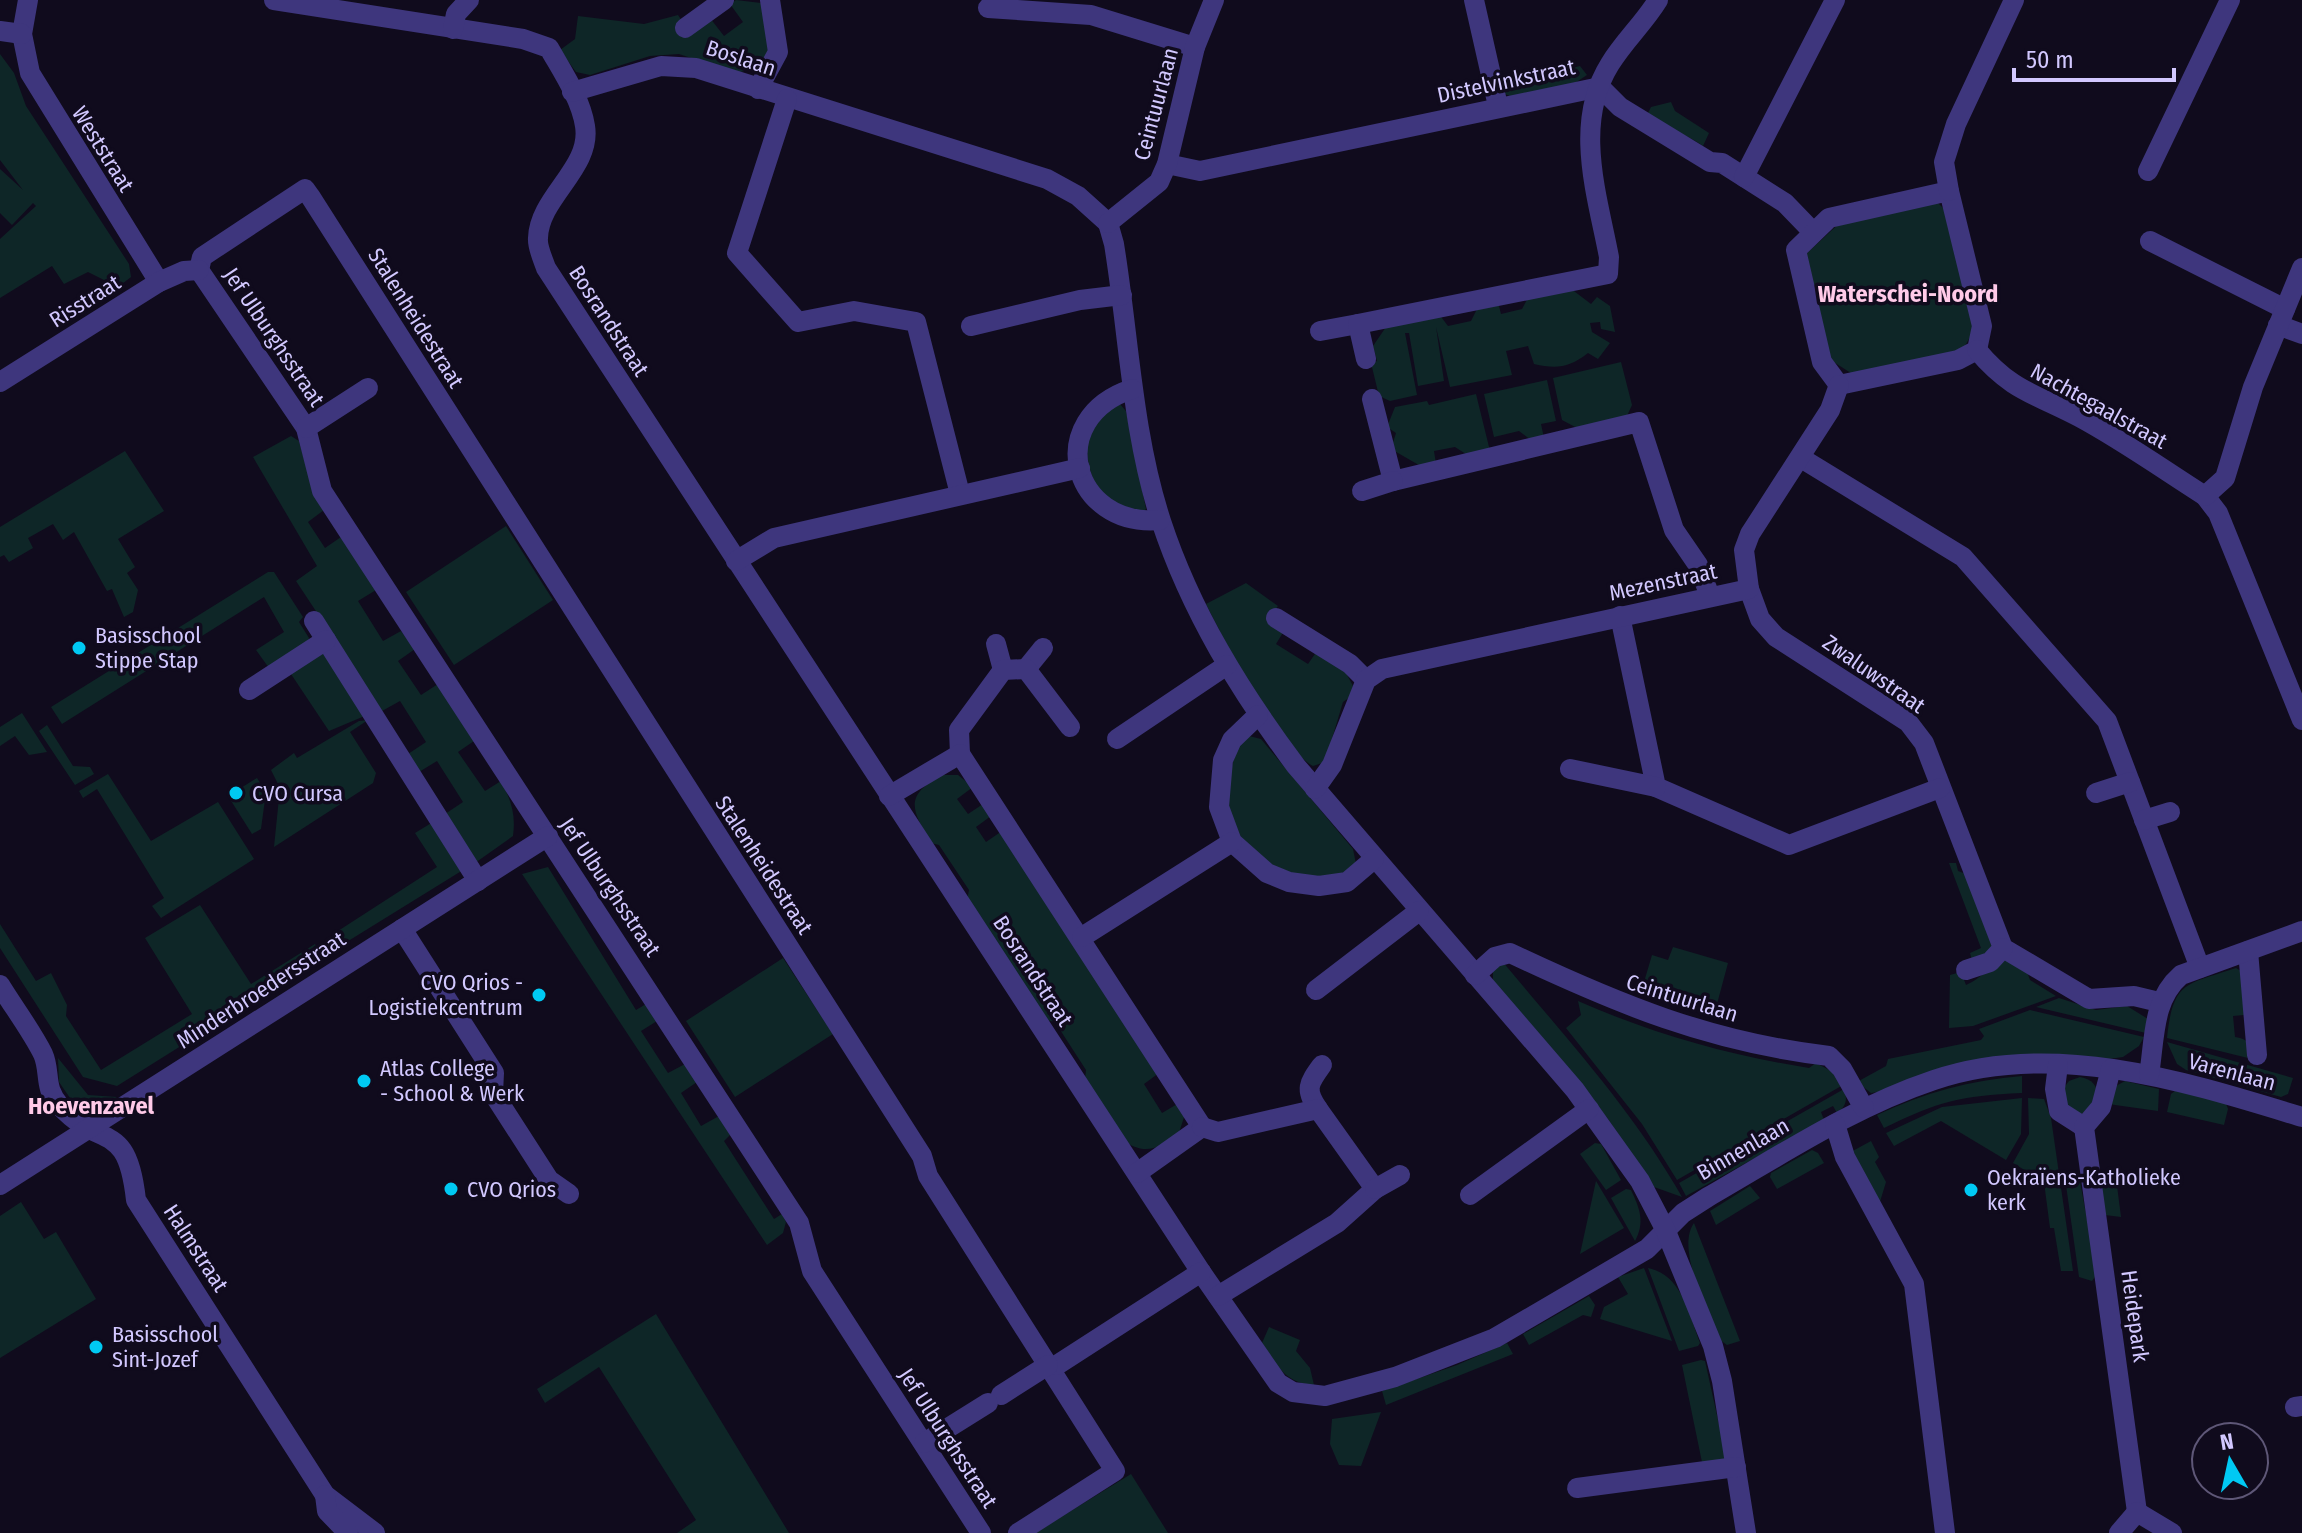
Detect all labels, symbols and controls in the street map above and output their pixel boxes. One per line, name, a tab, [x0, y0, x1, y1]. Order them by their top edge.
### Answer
scale bar	[2014, 32, 2174, 82]
street label: Boslaan	[703, 34, 779, 82]
street label: Ceintuurlaan	[1128, 45, 1184, 163]
text: 50 m	[2026, 46, 2074, 74]
street label: Distelvinkstraat	[1435, 53, 1578, 109]
street label: Weststraat	[66, 101, 140, 198]
street label: Stalenheidestraat	[362, 243, 470, 393]
street label: Bosrandstraat	[563, 261, 655, 382]
street label: Jef Ulburghsstraat	[218, 263, 331, 412]
street label: Risstraat	[44, 268, 126, 333]
district label: Waterschei-Noord	[1818, 280, 1998, 308]
street label: Nachtegaalstraat	[2026, 357, 2173, 455]
street label: Mezenstraat	[1607, 557, 1720, 607]
place label: Basisschool Stippe Stap	[95, 622, 201, 674]
street label: Zwaluwstraat	[1818, 629, 1931, 720]
marker: Basisschool Stippe Stap	[70, 639, 88, 657]
place label: CVO Cursa	[252, 780, 343, 807]
marker: CVO Cursa	[227, 784, 245, 802]
street label: Stalenheidestraat	[709, 791, 819, 940]
street label: Jef Ulburghsstraat	[554, 813, 667, 962]
street label: Bosrandstraat	[987, 911, 1079, 1032]
street label: Minderbroedersstraat	[172, 925, 351, 1055]
street label: Ceintuurlaan	[1623, 968, 1741, 1028]
place label: CVO Qrios - Logistiekcentrum	[368, 969, 523, 1021]
marker: CVO Qrios - Logistiekcentrum	[530, 986, 548, 1004]
street label: Varenlaan	[2185, 1047, 2279, 1097]
place label: Atlas College - School & Werk	[380, 1055, 525, 1107]
marker: Atlas College - School & Werk	[355, 1072, 373, 1090]
district label: Hoevenzavel	[28, 1092, 155, 1120]
street label: Binnenlaan	[1692, 1112, 1794, 1186]
place label: Oekraïens-Katholieke kerk	[1987, 1164, 2181, 1216]
place label: CVO Qrios	[467, 1176, 556, 1203]
marker: CVO Qrios	[442, 1180, 460, 1198]
marker: Oekraïens-Katholieke kerk	[1962, 1181, 1980, 1199]
street label: Halmstraat	[158, 1199, 235, 1297]
street label: Heidepark	[2115, 1268, 2155, 1364]
place label: Basisschool Sint-Jozef	[112, 1321, 218, 1373]
marker: Basisschool Sint-Jozef	[87, 1338, 105, 1356]
street label: Jef Ulburghsstraat	[893, 1363, 1004, 1514]
north arrow	[2190, 1421, 2270, 1501]
text: N	[2218, 1427, 2236, 1456]

